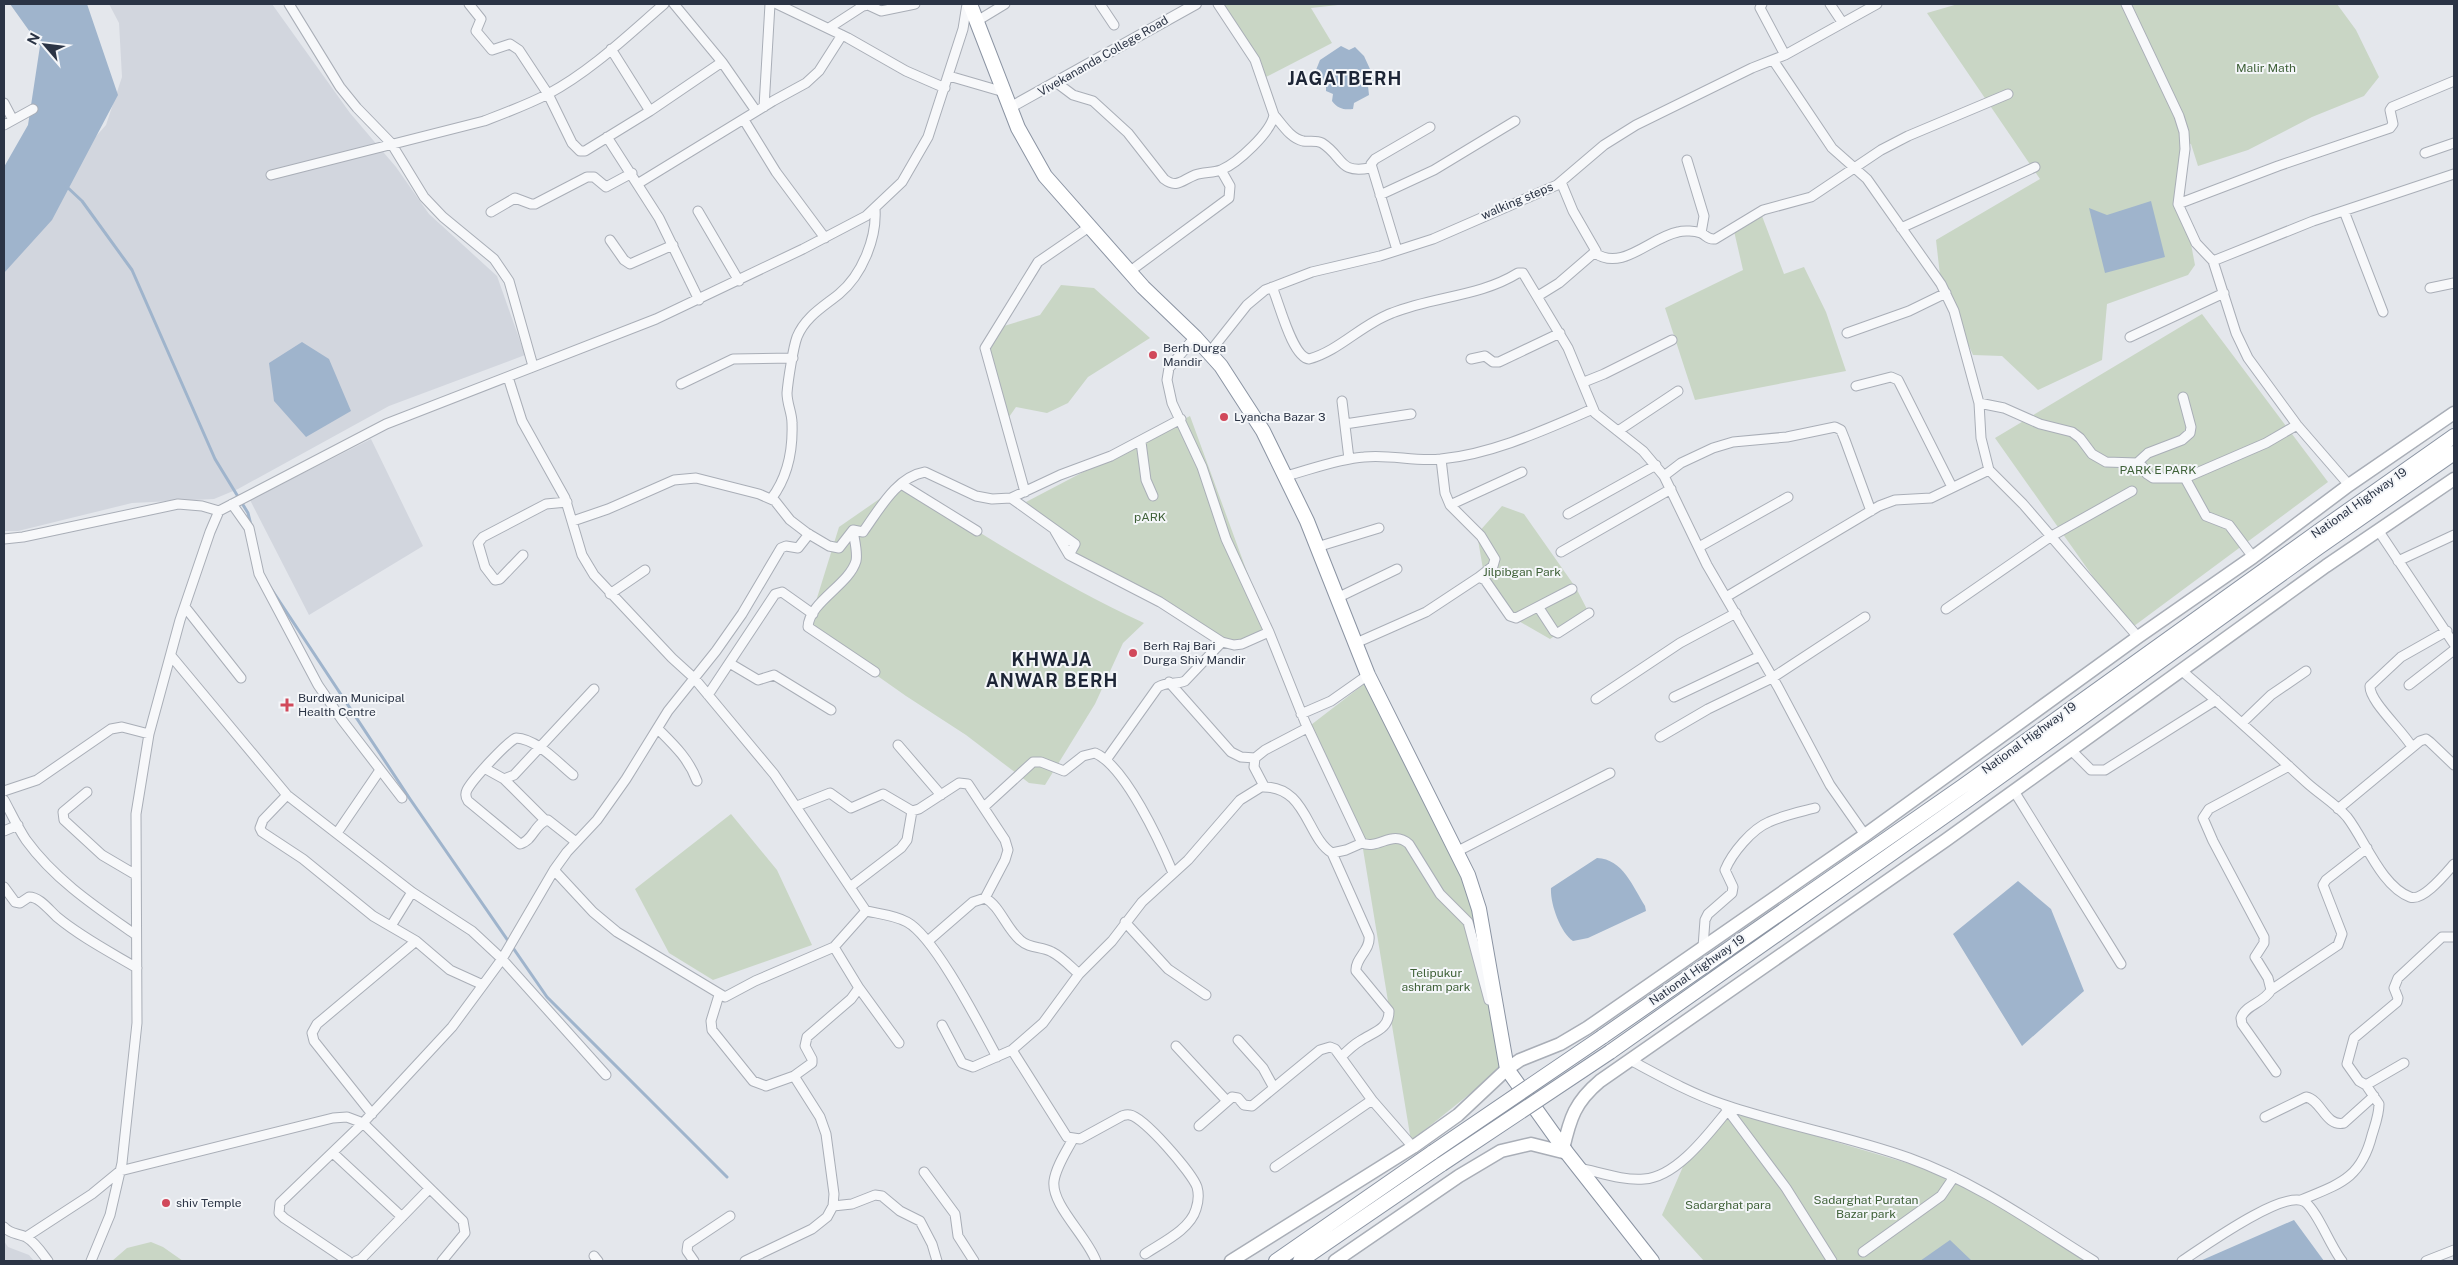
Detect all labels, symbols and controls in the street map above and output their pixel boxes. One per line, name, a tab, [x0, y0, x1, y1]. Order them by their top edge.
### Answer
street label: Vivekananda College Road	[1035, 13, 1171, 99]
north arrow	[20, 20, 70, 70]
text: N	[24, 30, 43, 47]
park label: Malir Math	[2236, 61, 2296, 75]
district label: JAGATBERH	[1288, 68, 1402, 89]
street label: walking steps	[1479, 180, 1555, 222]
place label: Berh Durga Mandir	[1163, 341, 1226, 369]
marker: Berh Durga Mandir	[1147, 349, 1159, 361]
place label: Lyancha Bazar 3	[1234, 410, 1326, 424]
marker: Lyancha Bazar 3	[1218, 411, 1230, 423]
park label: PARK E PARK	[2120, 463, 2196, 477]
street label: National Highway 19	[2308, 465, 2410, 541]
park label: pARK	[1134, 510, 1166, 524]
park label: Jilpibgan Park	[1483, 565, 1561, 579]
place label: Berh Raj Bari Durga Shiv Mandir	[1143, 639, 1246, 667]
marker: Berh Raj Bari Durga Shiv Mandir	[1127, 647, 1139, 659]
district label: KHWAJA ANWAR BERH	[986, 649, 1118, 691]
place label: Burdwan Municipal Health Centre	[298, 691, 405, 719]
marker: Burdwan Municipal Health Centre	[280, 698, 294, 712]
street label: National Highway 19	[1979, 699, 2079, 777]
street label: National Highway 19	[1646, 932, 1748, 1008]
park label: Telipukur ashram park	[1401, 966, 1471, 994]
park label: Sadarghat Puratan Bazar park	[1814, 1193, 1919, 1221]
place label: shiv Temple	[176, 1196, 242, 1210]
marker: shiv Temple	[160, 1197, 172, 1209]
park label: Sadarghat para	[1685, 1198, 1771, 1212]

